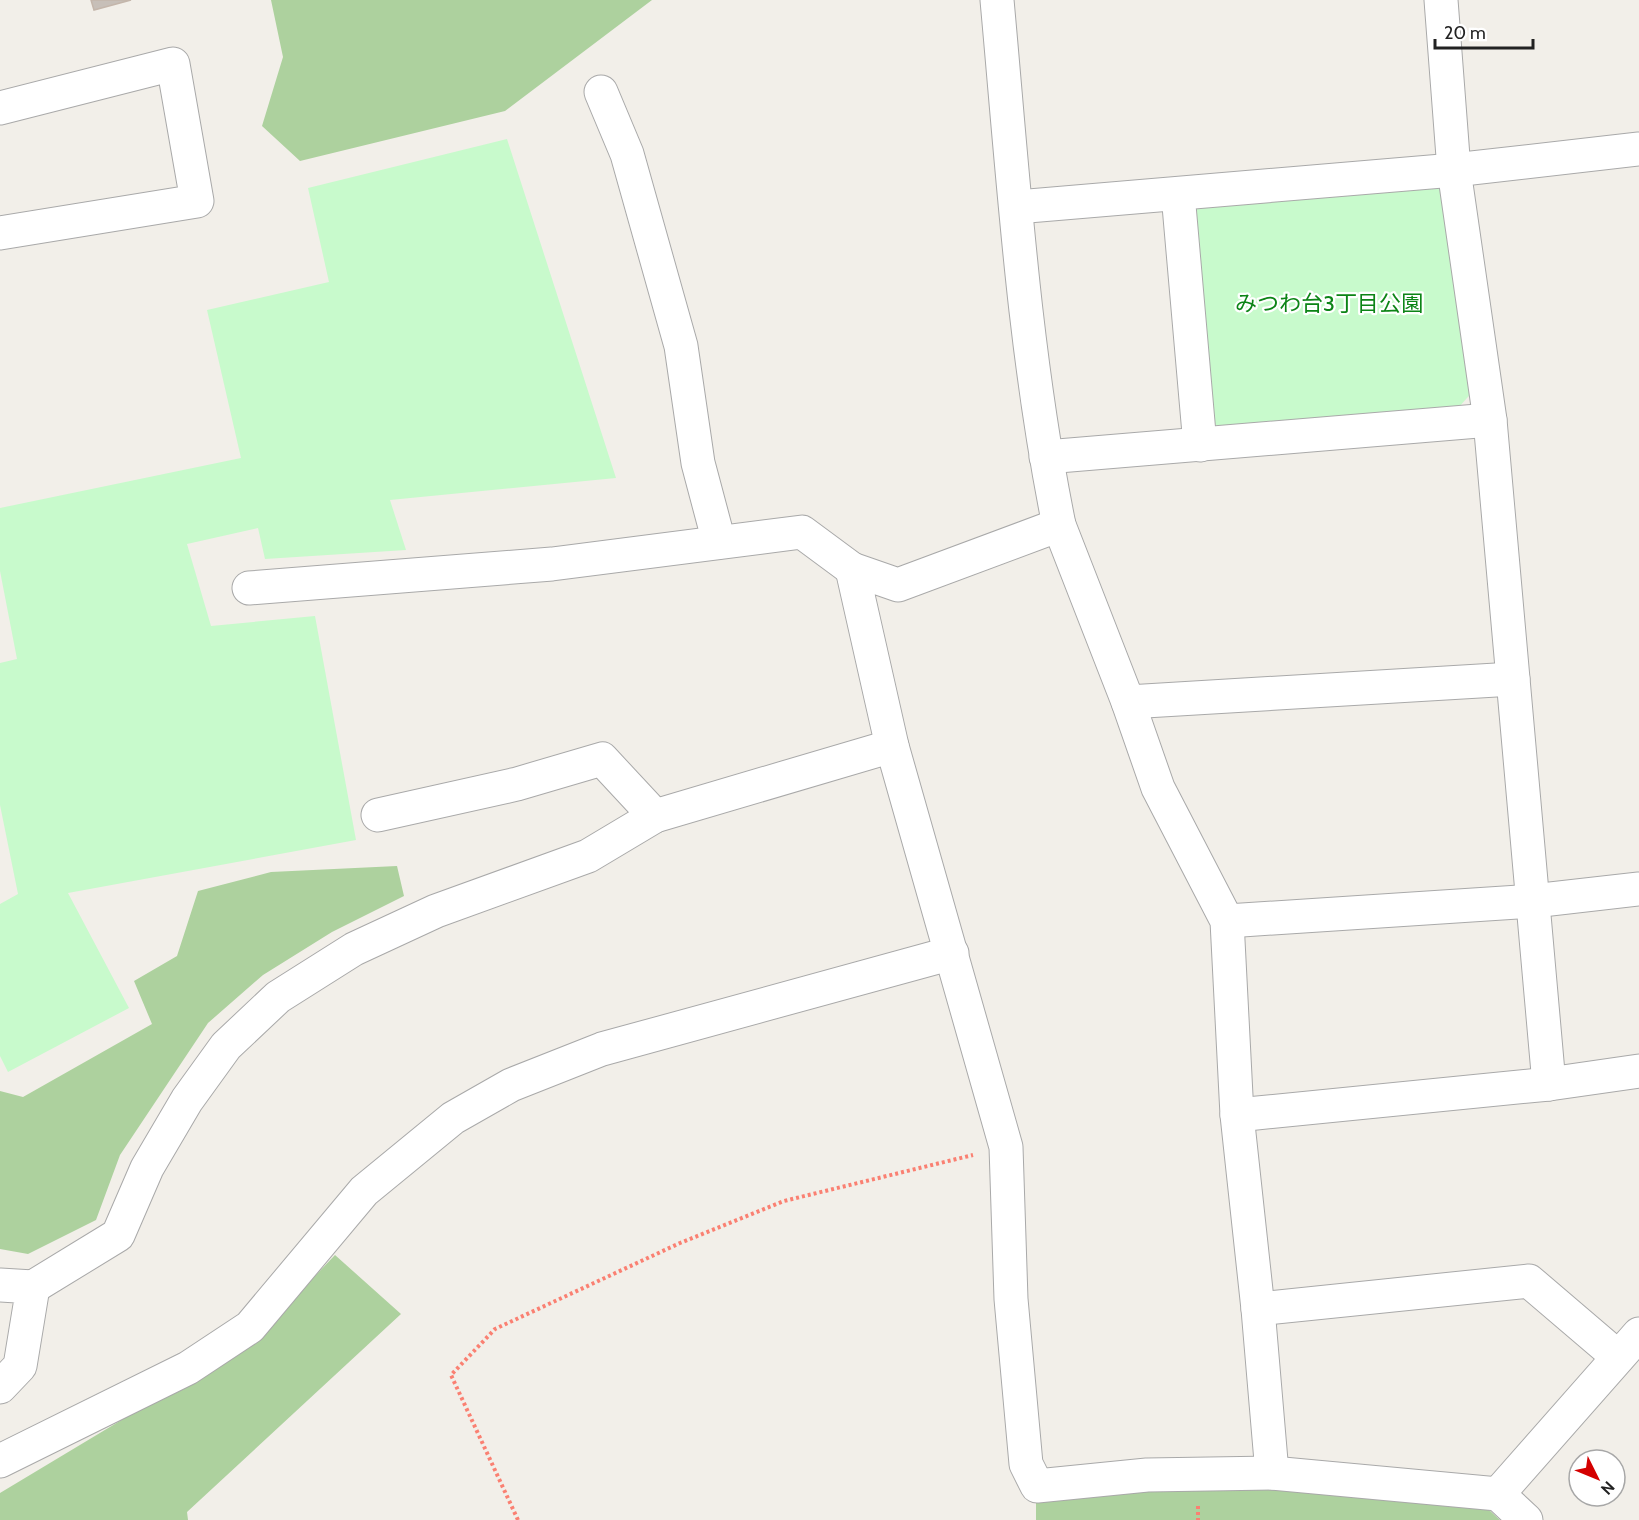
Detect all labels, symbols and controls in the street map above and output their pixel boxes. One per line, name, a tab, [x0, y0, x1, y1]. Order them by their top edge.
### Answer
scale bar	[1435, 12, 1532, 50]
text: 20 m	[1444, 22, 1486, 44]
park label: みつわ台3丁目公園	[1235, 290, 1423, 317]
north arrow	[1567, 1448, 1627, 1508]
text: N	[1597, 1477, 1618, 1499]

